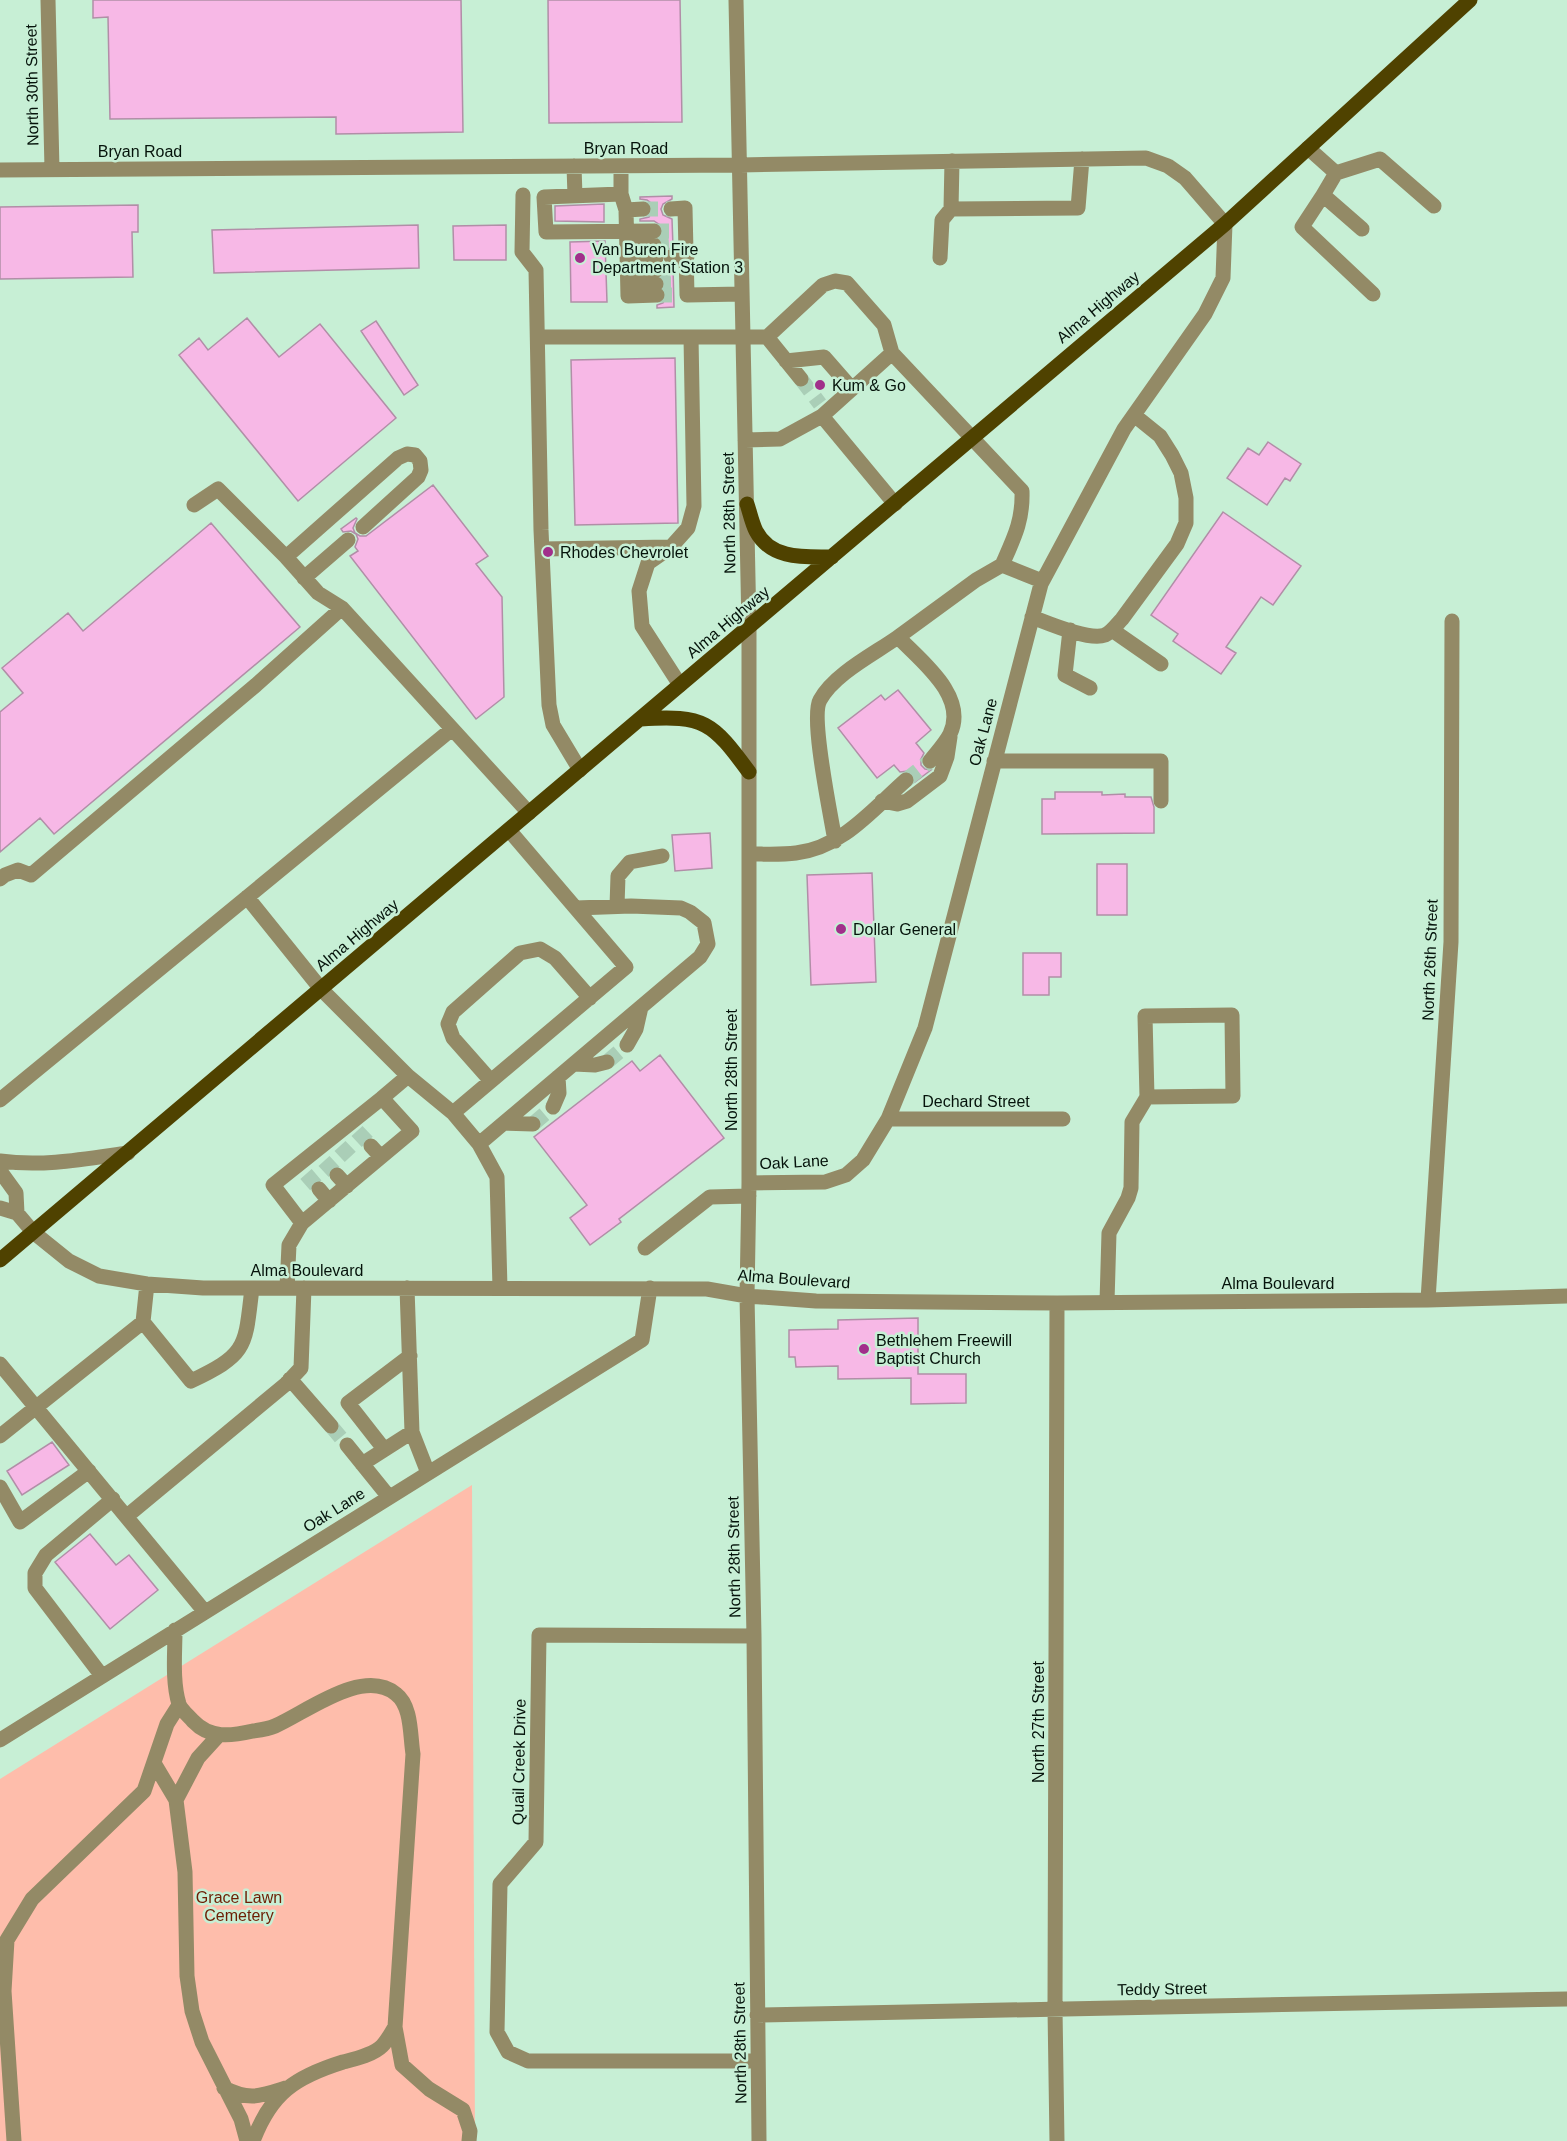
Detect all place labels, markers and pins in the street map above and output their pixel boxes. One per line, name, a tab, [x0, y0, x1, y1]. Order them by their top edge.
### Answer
place label: Van Buren Fire Department Station 3	[592, 241, 743, 276]
marker: Van Buren Fire Department Station 3	[573, 251, 587, 265]
place label: Kum & Go	[832, 377, 906, 394]
marker: Kum & Go	[813, 378, 827, 392]
place label: Rhodes Chevrolet	[560, 544, 689, 561]
marker: Rhodes Chevrolet	[541, 545, 555, 559]
place label: Dollar General	[853, 921, 956, 938]
marker: Dollar General	[834, 922, 848, 936]
place label: Bethlehem Freewill Baptist Church	[876, 1332, 1012, 1367]
marker: Bethlehem Freewill Baptist Church	[857, 1342, 871, 1356]

